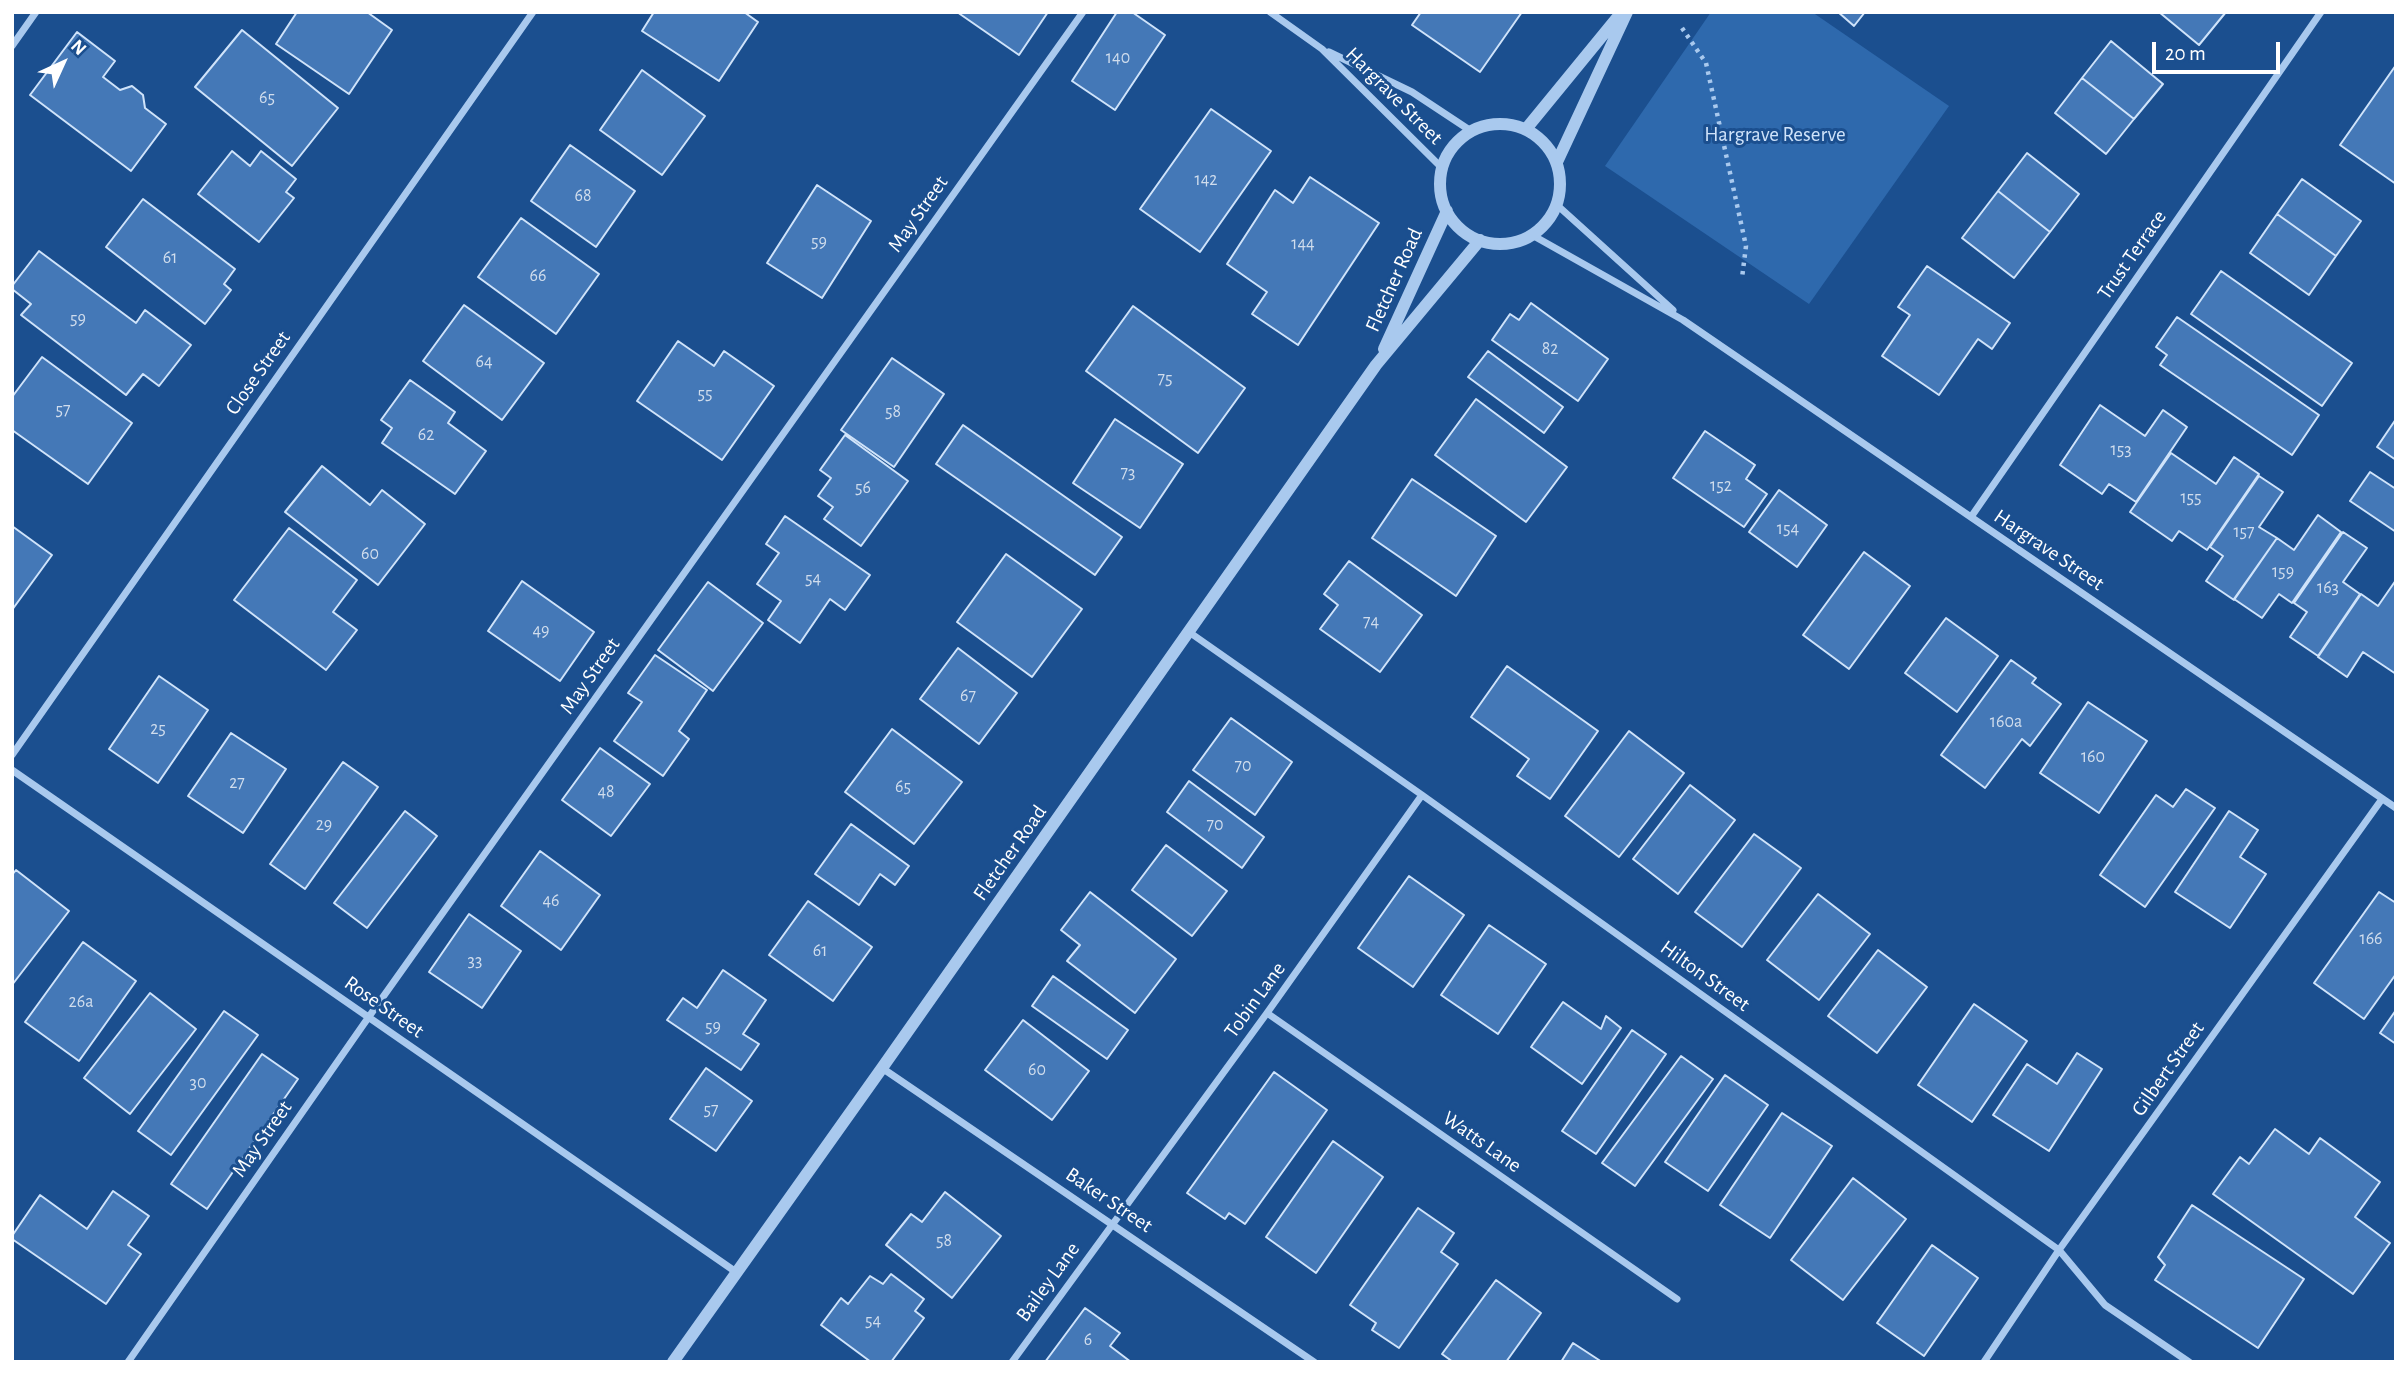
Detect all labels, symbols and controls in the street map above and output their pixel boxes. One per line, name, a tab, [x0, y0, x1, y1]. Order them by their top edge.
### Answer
north arrow	[28, 28, 98, 98]
scale bar	[2156, 28, 2284, 72]
text: N	[67, 36, 90, 59]
street label: Hargrave Street	[1340, 42, 1448, 150]
text: 20 m	[2165, 43, 2206, 64]
house number: 140	[1106, 47, 1130, 69]
house number: 65	[259, 87, 275, 109]
park label: Hargrave Reserve	[1704, 122, 1846, 148]
house number: 142	[1194, 169, 1218, 191]
street label: May Street	[883, 171, 953, 257]
house number: 68	[575, 185, 591, 207]
street label: Trust Terrace	[2092, 205, 2172, 305]
street label: Fletcher Road	[1360, 224, 1428, 336]
house number: 59	[811, 231, 827, 253]
house number: 144	[1291, 233, 1315, 255]
house number: 61	[163, 247, 177, 269]
house number: 66	[530, 265, 546, 287]
house number: 59	[70, 308, 86, 330]
street label: Close Street	[220, 326, 296, 420]
house number: 82	[1542, 338, 1558, 360]
house number: 64	[475, 351, 493, 373]
house number: 75	[1157, 368, 1173, 390]
house number: 55	[697, 383, 713, 405]
house number: 57	[55, 399, 71, 421]
house number: 58	[885, 401, 901, 423]
house number: 62	[418, 424, 434, 446]
house number: 153	[2110, 439, 2132, 461]
house number: 73	[1121, 462, 1135, 484]
house number: 152	[1710, 475, 1732, 497]
house number: 56	[855, 477, 871, 499]
house number: 155	[2180, 487, 2202, 509]
street label: Hargrave Street	[1989, 504, 2109, 596]
house number: 154	[1777, 518, 1799, 540]
house number: 157	[2233, 521, 2255, 543]
house number: 60	[361, 543, 379, 565]
house number: 159	[2272, 561, 2294, 583]
house number: 54	[805, 568, 821, 590]
house number: 163	[2317, 577, 2339, 599]
house number: 74	[1363, 611, 1379, 633]
house number: 49	[532, 620, 550, 642]
street label: May Street	[555, 633, 625, 719]
house number: 67	[960, 685, 976, 707]
house number: 160a	[1990, 711, 2022, 733]
house number: 25	[150, 718, 166, 740]
house number: 160	[2081, 746, 2105, 768]
house number: 70	[1234, 755, 1252, 777]
house number: 27	[229, 772, 245, 794]
house number: 65	[895, 776, 911, 798]
house number: 48	[597, 781, 615, 803]
street label: Fletcher Road	[968, 800, 1052, 906]
house number: 29	[316, 814, 332, 836]
house number: 70	[1206, 814, 1224, 836]
house number: 46	[542, 890, 560, 912]
house number: 166	[2359, 928, 2383, 950]
street label: Hilton Street	[1655, 935, 1755, 1017]
house number: 61	[813, 940, 827, 962]
house number: 33	[468, 950, 482, 972]
street label: Tobin Lane	[1219, 957, 1291, 1043]
street label: Rose Street	[339, 970, 429, 1044]
house number: 26a	[69, 991, 93, 1013]
house number: 59	[705, 1016, 721, 1038]
street label: Gilbert Street	[2126, 1017, 2210, 1121]
house number: 60	[1028, 1059, 1046, 1081]
house number: 30	[190, 1072, 206, 1094]
street label: May Street	[227, 1096, 297, 1182]
house number: 57	[703, 1099, 719, 1121]
street label: Watts Lane	[1438, 1106, 1526, 1178]
street label: Baker Street	[1061, 1162, 1157, 1238]
house number: 58	[936, 1230, 952, 1252]
street label: Bailey Lane	[1011, 1237, 1085, 1327]
house number: 54	[865, 1310, 881, 1332]
house number: 6	[1084, 1329, 1092, 1351]

